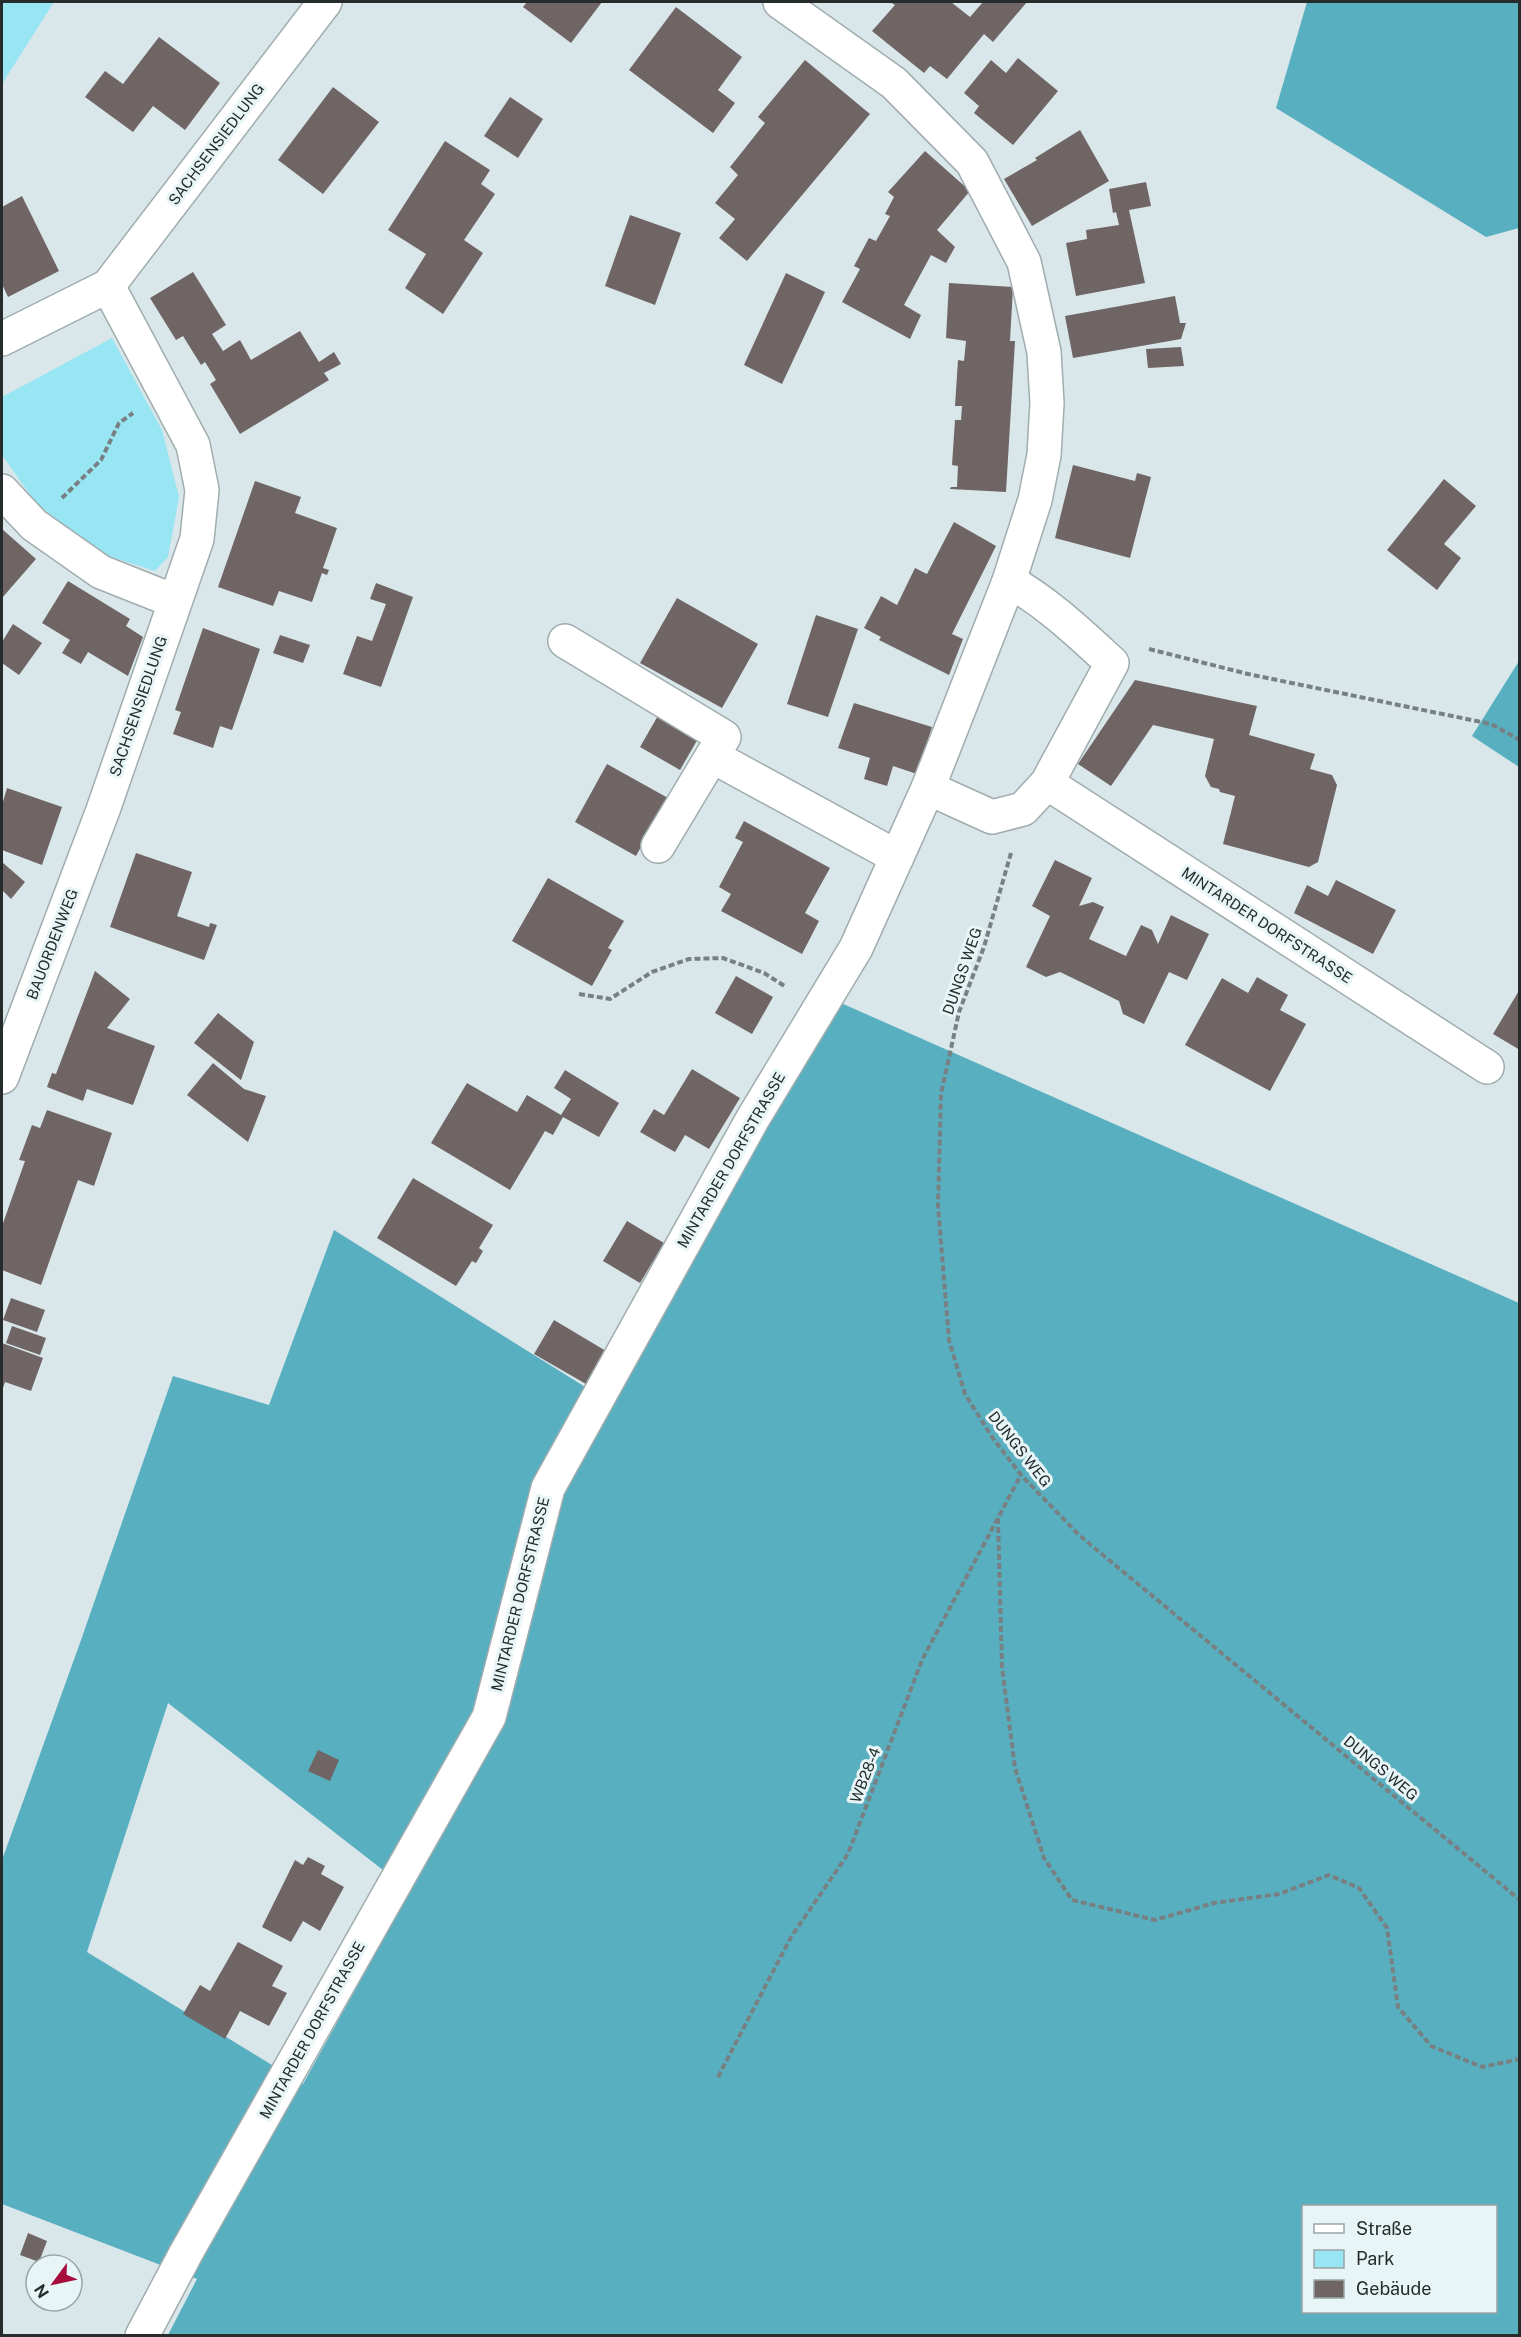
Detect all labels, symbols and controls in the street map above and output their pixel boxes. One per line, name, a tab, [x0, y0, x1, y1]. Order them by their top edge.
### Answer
street label: SACHSENSIEDLUNG	[165, 80, 267, 208]
street label: SACHSENSIEDLUNG	[106, 633, 170, 779]
street label: MINTARDER DORFSTRASSE	[1179, 863, 1355, 987]
street label: BAUORDENWEG	[23, 886, 81, 1002]
street label: DUNGS WEG	[939, 925, 985, 1017]
street label: MINTARDER DORFSTRASSE	[674, 1069, 788, 1251]
street label: DUNGS WEG	[985, 1408, 1055, 1490]
street label: MINTARDER DORFSTRASSE	[488, 1495, 552, 1693]
street label: DUNGS WEG	[1341, 1732, 1421, 1804]
street label: WB28-4	[847, 1745, 883, 1805]
street label: MINTARDER DORFSTRASSE	[256, 1938, 368, 2122]
legend	[1302, 2205, 1497, 2313]
text: Straße	[1356, 2218, 1412, 2239]
text: Park	[1356, 2248, 1394, 2269]
north arrow	[24, 2253, 84, 2313]
text: Gebäude	[1356, 2278, 1431, 2299]
text: N	[30, 2280, 53, 2301]

